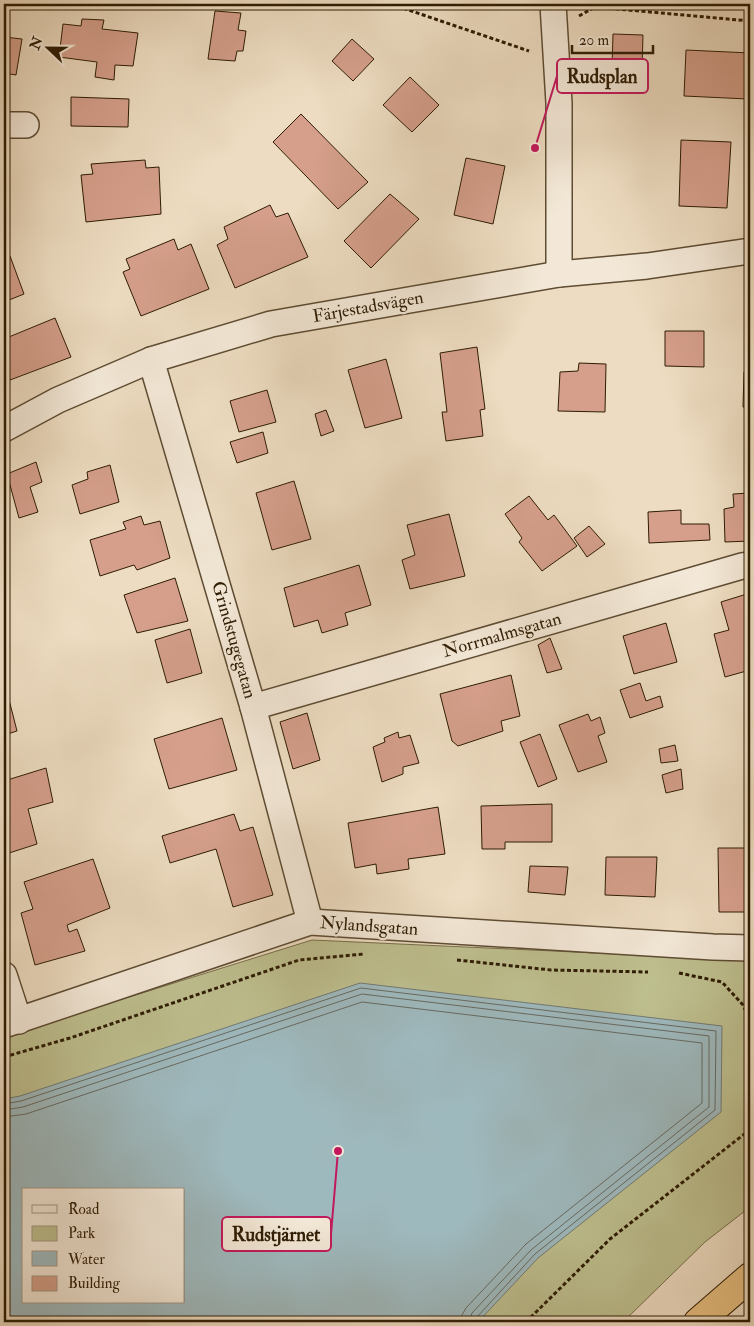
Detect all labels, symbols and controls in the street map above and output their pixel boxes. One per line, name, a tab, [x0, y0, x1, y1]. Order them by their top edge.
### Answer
north arrow	[22, 22, 72, 72]
scale bar	[572, 22, 653, 54]
text: 20 m	[579, 31, 609, 50]
text: N	[26, 34, 47, 53]
callout: Rudsplan	[557, 59, 648, 93]
text: Rudsplan	[566, 65, 638, 90]
street label: Färjestadsvägen	[311, 286, 425, 328]
street label: Grindstugegatan	[206, 579, 262, 701]
street label: Norrmalmsgatan	[440, 607, 564, 663]
street label: Nylandsgatan	[319, 911, 419, 941]
legend	[22, 1188, 185, 1304]
text: Road	[68, 1200, 100, 1219]
callout: Rudstjärnet	[222, 1217, 331, 1251]
text: Rudstjärnet	[232, 1223, 321, 1247]
text: Park	[68, 1224, 95, 1243]
text: Water	[67, 1250, 105, 1269]
text: Building	[68, 1274, 120, 1293]

